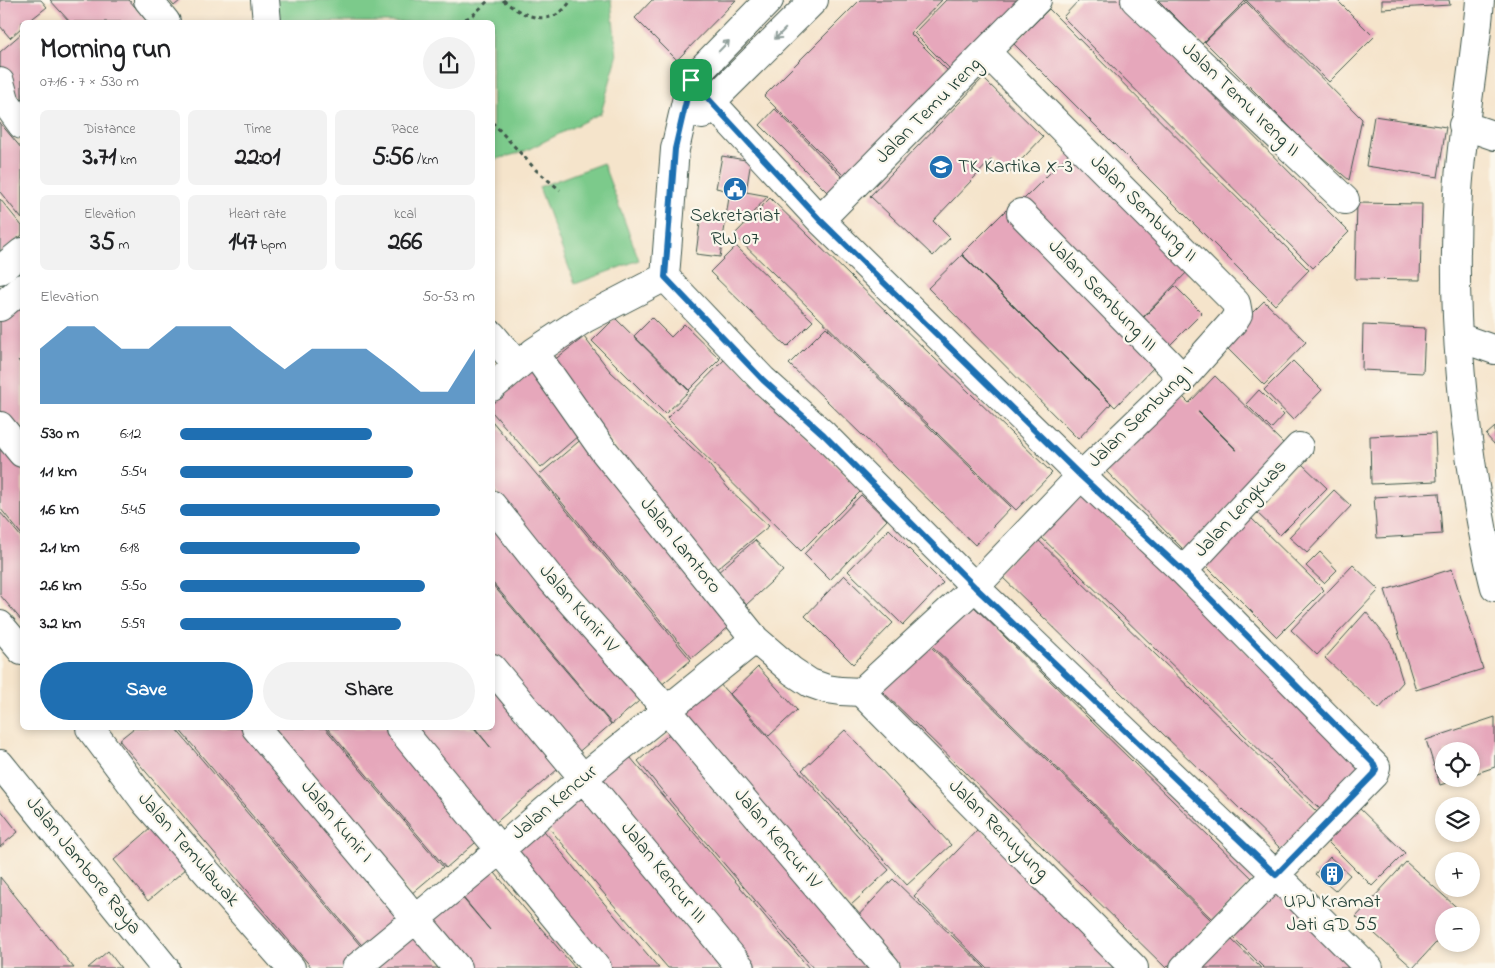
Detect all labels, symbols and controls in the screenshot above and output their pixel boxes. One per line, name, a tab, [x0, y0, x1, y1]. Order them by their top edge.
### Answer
one-way arrow	[774, 28, 786, 40]
text: Morning run	[40, 30, 171, 71]
street label: Jalan Temu Ireng II	[1173, 36, 1306, 165]
button: share	[423, 37, 475, 89]
one-way arrow	[718, 40, 730, 52]
street label: Jalan Temu Ireng	[869, 51, 990, 172]
pin	[670, 59, 712, 101]
icon: arrive	[677, 66, 705, 94]
text: 07:16 · 7 × 530 m	[40, 70, 139, 94]
text: Distance	[84, 119, 136, 140]
text: Time	[244, 119, 271, 140]
text: Pace	[392, 119, 419, 140]
text: 3.71	[83, 140, 116, 176]
text: 22:01	[235, 140, 280, 176]
text: 5:56	[372, 140, 414, 176]
street label: Jalan Sembung II	[1082, 149, 1203, 270]
text: km	[116, 150, 137, 171]
text: /km	[414, 150, 438, 171]
place label: TK Kartika X-3	[958, 153, 1073, 182]
school or university icon: TK Kartika X-3	[928, 154, 954, 180]
public building icon: Sekretariat RW 07	[722, 176, 748, 202]
place label: Sekretariat RW 07	[690, 202, 781, 254]
text: Elevation	[84, 204, 136, 225]
text: Heart rate	[229, 204, 286, 225]
text: kcal	[394, 204, 416, 225]
text: 35	[90, 225, 115, 261]
text: 147	[229, 225, 257, 261]
text: 266	[388, 225, 422, 261]
street label: Jalan Sembung III	[1040, 233, 1163, 360]
text: m	[115, 235, 129, 256]
text: bpm	[257, 235, 286, 256]
text: Elevation	[40, 285, 99, 309]
text: 50–53 m	[422, 285, 475, 309]
street label: Jalan Sembung I	[1082, 359, 1201, 476]
text: 530 m	[40, 422, 79, 446]
text: 6:12	[120, 422, 141, 446]
street label: Jalan Lengkuas	[1188, 453, 1295, 565]
text: 1.1 km	[40, 460, 77, 484]
text: 5:54	[120, 460, 146, 484]
street label: Jalan Lamtoro	[632, 491, 728, 601]
text: 1.6 km	[40, 498, 79, 522]
text: 5:45	[120, 498, 146, 522]
text: 2.1 km	[40, 536, 80, 560]
text: 6:18	[120, 536, 140, 560]
street label: Jalan Kunir IV	[531, 558, 625, 660]
text: 2.6 km	[40, 574, 82, 598]
text: 5:50	[120, 574, 147, 598]
text: 3.2 km	[40, 612, 81, 636]
text: 5:59	[120, 612, 144, 636]
button: Save	[40, 662, 253, 720]
button: Share	[263, 662, 475, 720]
map controls	[1435, 742, 1480, 952]
button: locate	[1435, 742, 1480, 787]
street label: Jalan Kencur	[506, 758, 605, 848]
street label: Jalan Renuyung	[940, 773, 1055, 888]
street label: Jalan Kunir I	[293, 774, 379, 870]
street label: Jalan Kencur IV	[726, 782, 828, 896]
street label: Jalan Temulawak	[130, 786, 246, 914]
street label: Jalan Jambore Raya	[18, 791, 148, 941]
button: layers	[1435, 797, 1480, 842]
street label: Jalan Kencur III	[613, 816, 713, 930]
button: +	[1435, 852, 1480, 897]
building icon: UPJ Kramat Jati GD 55	[1319, 861, 1345, 887]
place label: UPJ Kramat Jati GD 55	[1283, 888, 1381, 940]
button: −	[1435, 907, 1480, 952]

